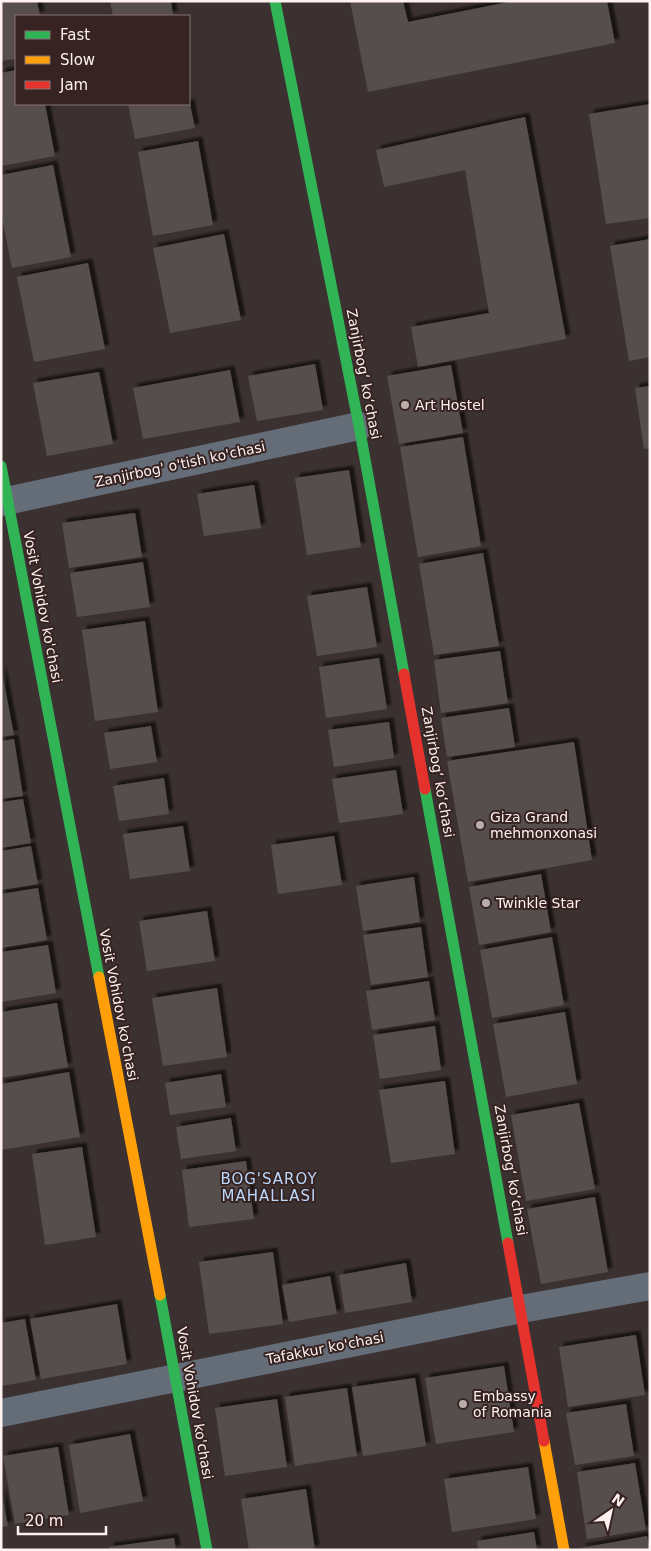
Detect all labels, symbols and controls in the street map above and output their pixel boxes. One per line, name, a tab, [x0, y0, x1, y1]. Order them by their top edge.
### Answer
legend	[15, 15, 190, 105]
text: Fast	[60, 26, 90, 44]
text: Slow	[60, 51, 95, 69]
text: Jam	[59, 76, 88, 94]
street label: Zanjirbogʻ koʻchasi	[343, 307, 385, 441]
place label: Art Hostel	[415, 397, 485, 413]
marker: Art Hostel	[399, 399, 411, 411]
street label: Zanjirbog' o'tish ko'chasi	[93, 438, 267, 490]
street label: Vosit Vohidov ko'chasi	[20, 530, 66, 684]
street label: Zanjirbogʻ koʻchasi	[419, 705, 457, 839]
place label: Giza Grand mehmonxonasi	[490, 809, 597, 841]
marker: Giza Grand mehmonxonasi	[474, 819, 486, 831]
place label: Twinkle Star	[495, 895, 580, 911]
marker: Twinkle Star	[480, 897, 492, 909]
street label: Vosit Vohidov ko'chasi	[96, 928, 142, 1082]
street label: Zanjirbogʻ koʻchasi	[492, 1103, 530, 1237]
district label: BOG'SAROY MAHALLASI	[220, 1170, 318, 1205]
street label: Vosit Vohidov ko'chasi	[174, 1326, 216, 1480]
street label: Tafakkur ko'chasi	[264, 1329, 385, 1367]
place label: Embassy of Romania	[473, 1388, 552, 1420]
marker: Embassy of Romania	[457, 1398, 469, 1410]
north arrow	[586, 1486, 636, 1536]
text: N	[609, 1490, 628, 1510]
scale bar	[18, 1504, 105, 1536]
text: 20 m	[25, 1512, 63, 1530]

